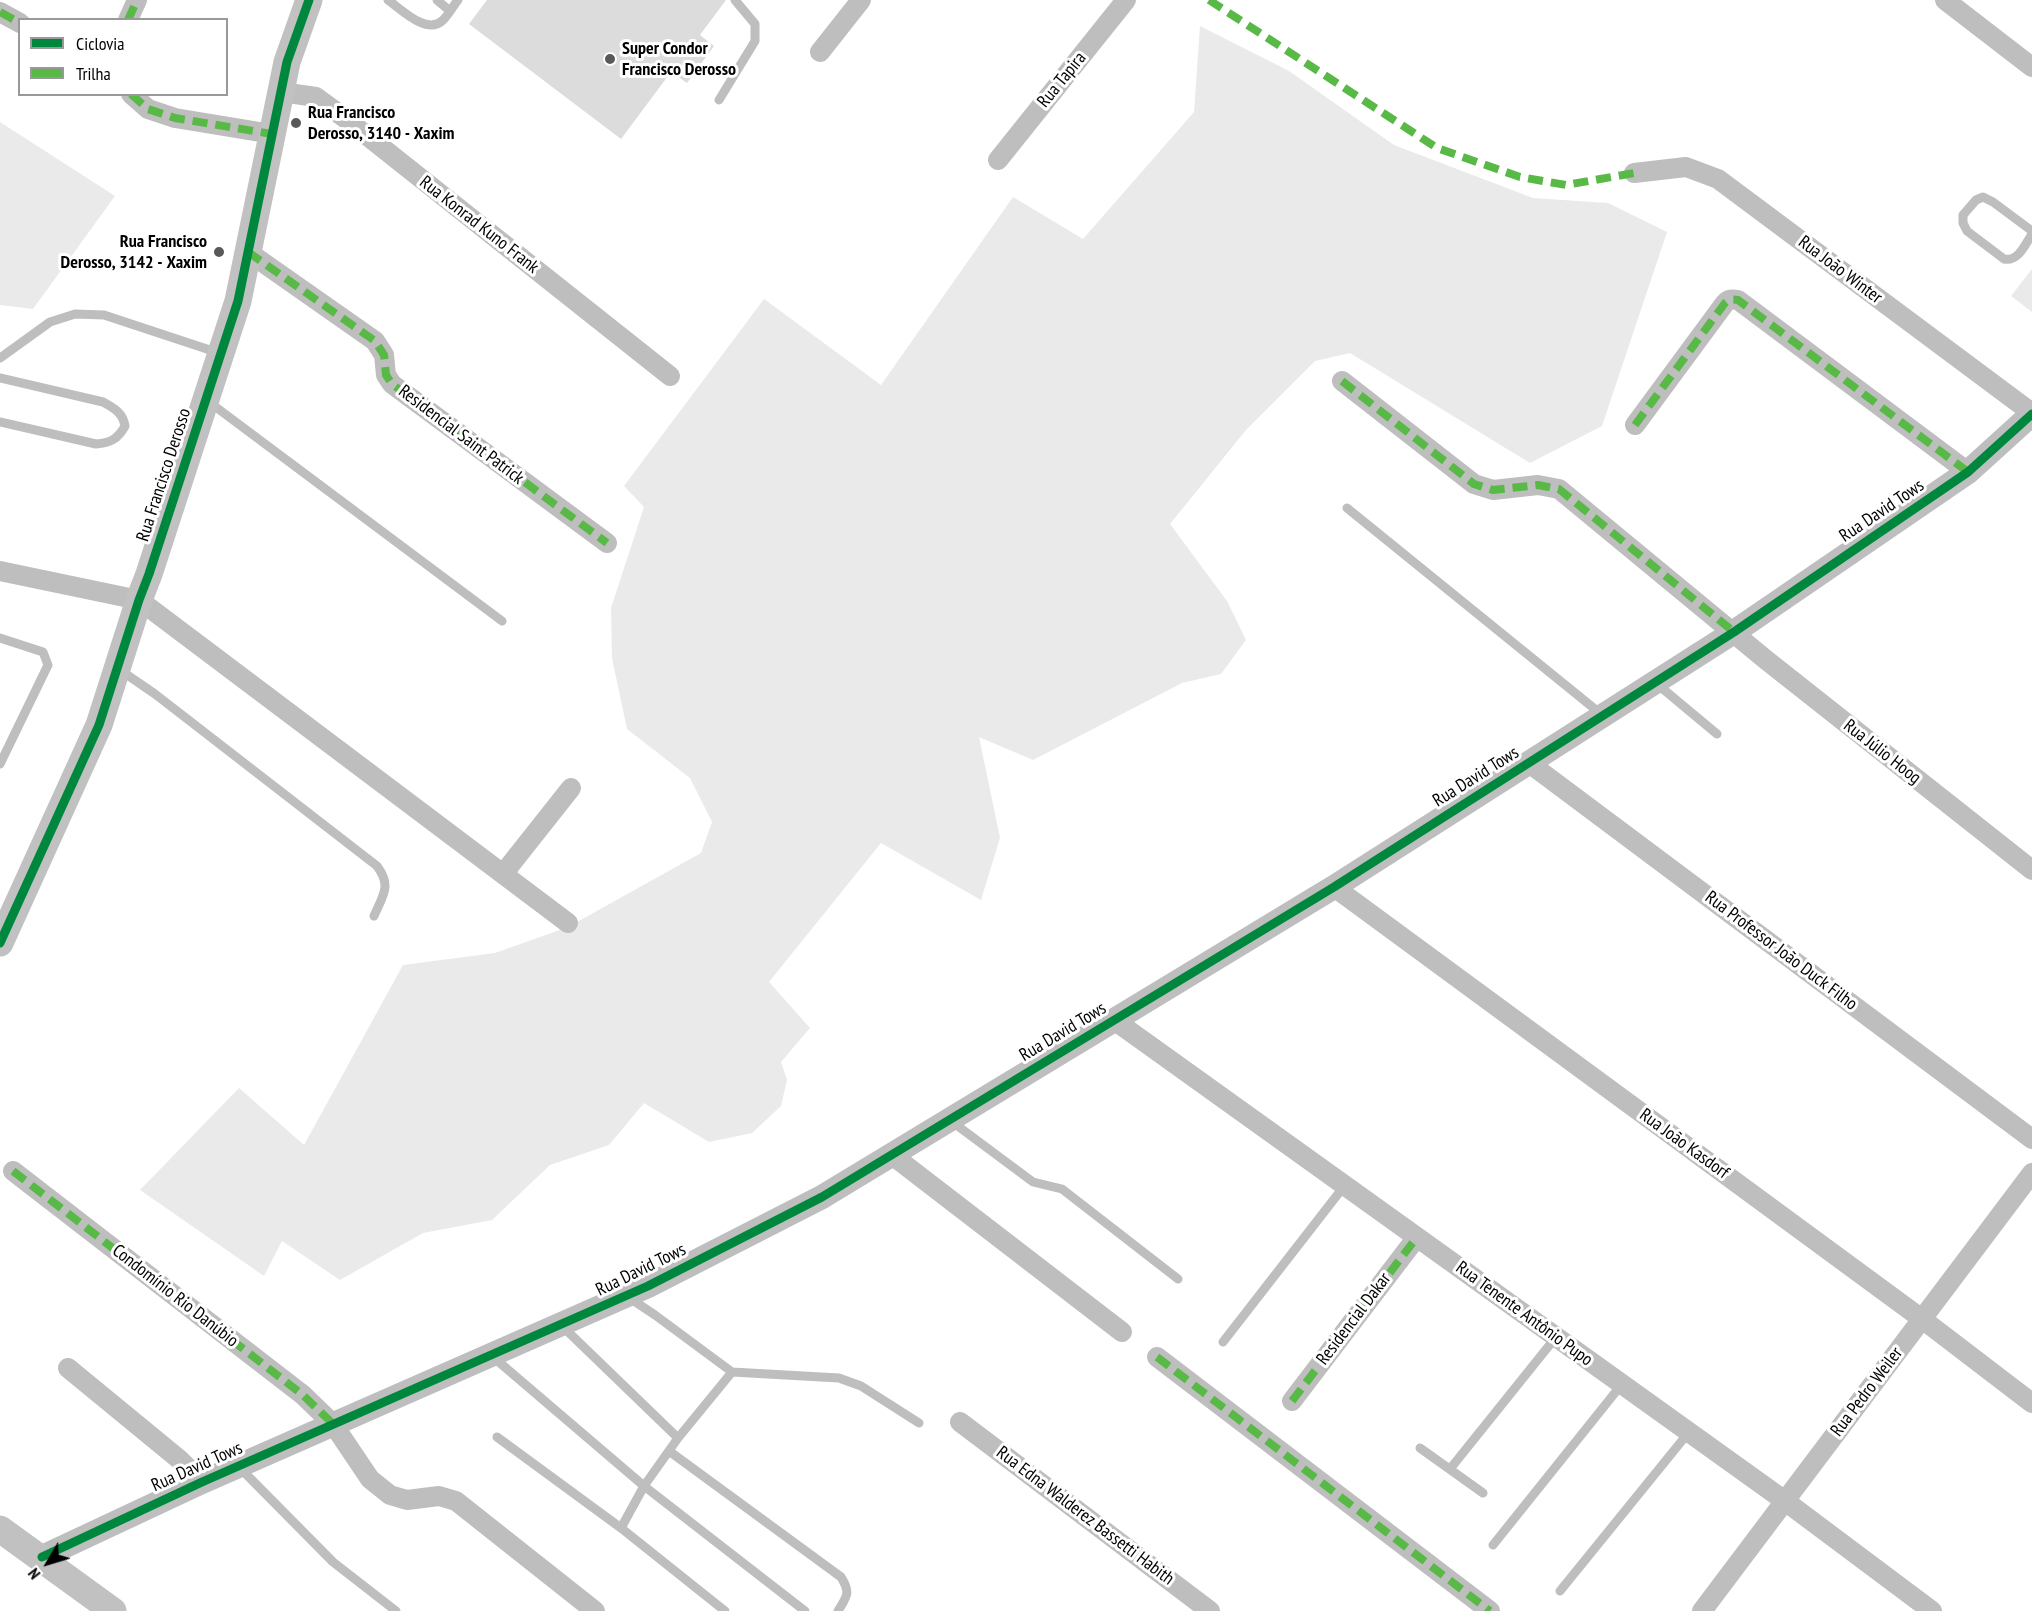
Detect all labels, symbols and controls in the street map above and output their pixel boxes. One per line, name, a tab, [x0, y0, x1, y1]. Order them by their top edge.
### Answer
legend	[18, 18, 228, 96]
text: Ciclovia	[76, 32, 124, 55]
place label: Super Condor Francisco Derosso	[622, 38, 736, 80]
street label: Rua Tapira	[1033, 48, 1091, 112]
marker: Super Condor Francisco Derosso	[603, 52, 617, 66]
text: Trilha	[76, 62, 111, 85]
place label: Rua Francisco Derosso, 3140 - Xaxim	[308, 102, 454, 144]
marker: Rua Francisco Derosso, 3140 - Xaxim	[289, 116, 303, 130]
street label: Rua Konrad Kuno Frank	[415, 172, 543, 278]
place label: Rua Francisco Derosso, 3142 - Xaxim	[61, 231, 207, 274]
street label: Rua João Winter	[1794, 231, 1886, 309]
marker: Rua Francisco Derosso, 3142 - Xaxim	[212, 245, 226, 259]
street label: Residencial Saint Patrick	[394, 381, 528, 489]
street label: Rua Francisco Derosso	[132, 406, 196, 544]
street label: Rua David Tows	[1836, 475, 1928, 547]
street label: Rua Júlio Hoog	[1839, 715, 1925, 789]
street label: Rua David Tows	[1429, 742, 1523, 812]
street label: Rua Professor João Duck Filho	[1701, 887, 1861, 1015]
street label: Rua David Tows	[1016, 998, 1110, 1066]
street label: Rua João Kasdorf	[1635, 1104, 1733, 1184]
street label: Rua David Tows	[593, 1239, 689, 1301]
street label: Condomínio Rio Danúbio	[108, 1240, 242, 1352]
street label: Rua Tenente Antônio Pupo	[1451, 1257, 1597, 1371]
street label: Residencial Dakar	[1312, 1269, 1396, 1369]
street label: Rua Pedro Weiler	[1826, 1343, 1908, 1441]
street label: Rua David Tows	[148, 1437, 246, 1497]
street label: Rua Edna Walderez Bassetti Habith	[992, 1442, 1178, 1590]
north arrow	[18, 1533, 78, 1593]
text: N	[23, 1565, 44, 1584]

